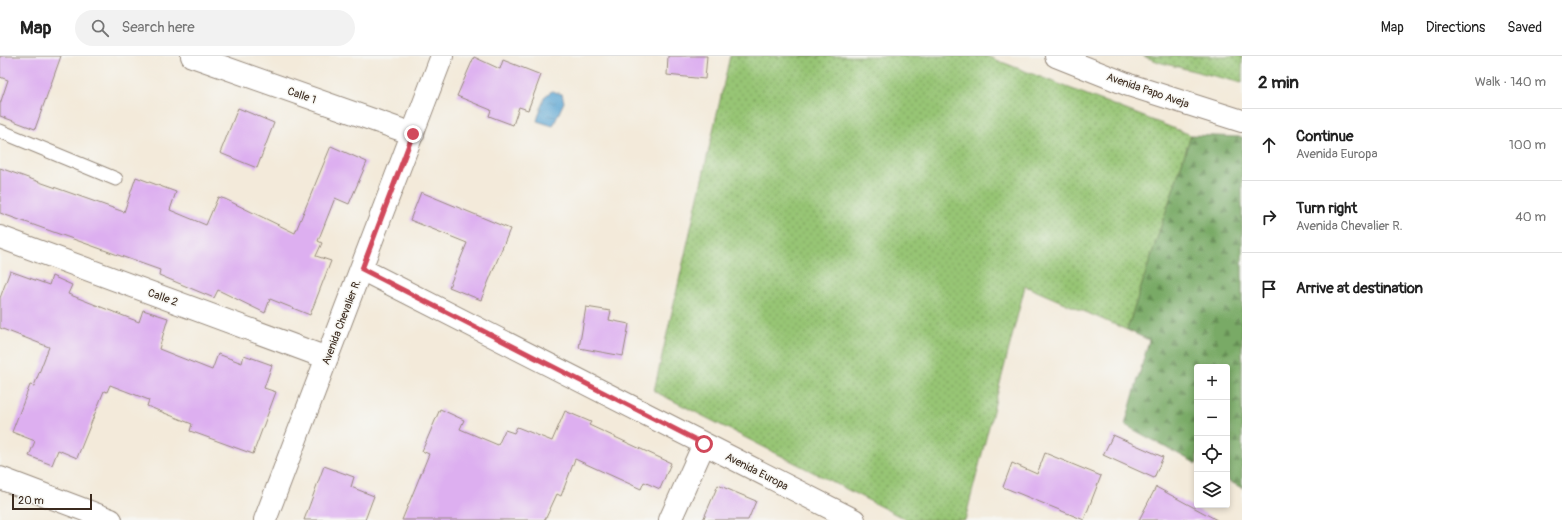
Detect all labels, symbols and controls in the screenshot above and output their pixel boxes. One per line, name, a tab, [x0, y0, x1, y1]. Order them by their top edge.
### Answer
search box	[75, 10, 355, 46]
text: Map	[20, 16, 51, 40]
icon: search	[89, 17, 111, 39]
text: Search here	[121, 18, 195, 37]
text: Map	[1381, 19, 1404, 36]
text: Directions	[1426, 19, 1485, 36]
text: Saved	[1507, 19, 1542, 36]
street label: Avenida Papo Aveja	[1105, 70, 1191, 111]
text: 2 min	[1258, 72, 1299, 93]
text: Walk · 140 m	[1475, 74, 1546, 90]
street label: Calle 1	[286, 85, 318, 106]
route end	[404, 125, 422, 143]
text: Continue	[1296, 127, 1354, 146]
icon: ahead	[1258, 134, 1280, 156]
text: 100 m	[1509, 137, 1546, 153]
text: Avenida Europa	[1296, 146, 1378, 162]
text: Turn right	[1296, 199, 1357, 218]
icon: right	[1258, 206, 1280, 228]
text: 40 m	[1515, 209, 1546, 225]
text: Avenida Chevalier R.	[1296, 218, 1403, 234]
street label: Avenida Chevalier R.	[319, 278, 364, 367]
icon: arrive	[1258, 278, 1280, 300]
text: Arrive at destination	[1296, 279, 1423, 298]
street label: Calle 2	[146, 286, 180, 309]
map controls	[1194, 364, 1230, 508]
button: +	[1194, 364, 1230, 400]
button: −	[1194, 400, 1230, 436]
route start	[695, 435, 713, 453]
button: locate	[1194, 436, 1230, 472]
street label: Avenida Europa	[723, 450, 790, 493]
button: layers	[1194, 472, 1230, 508]
scale bar	[12, 492, 92, 511]
text: 20 m	[18, 494, 44, 507]

